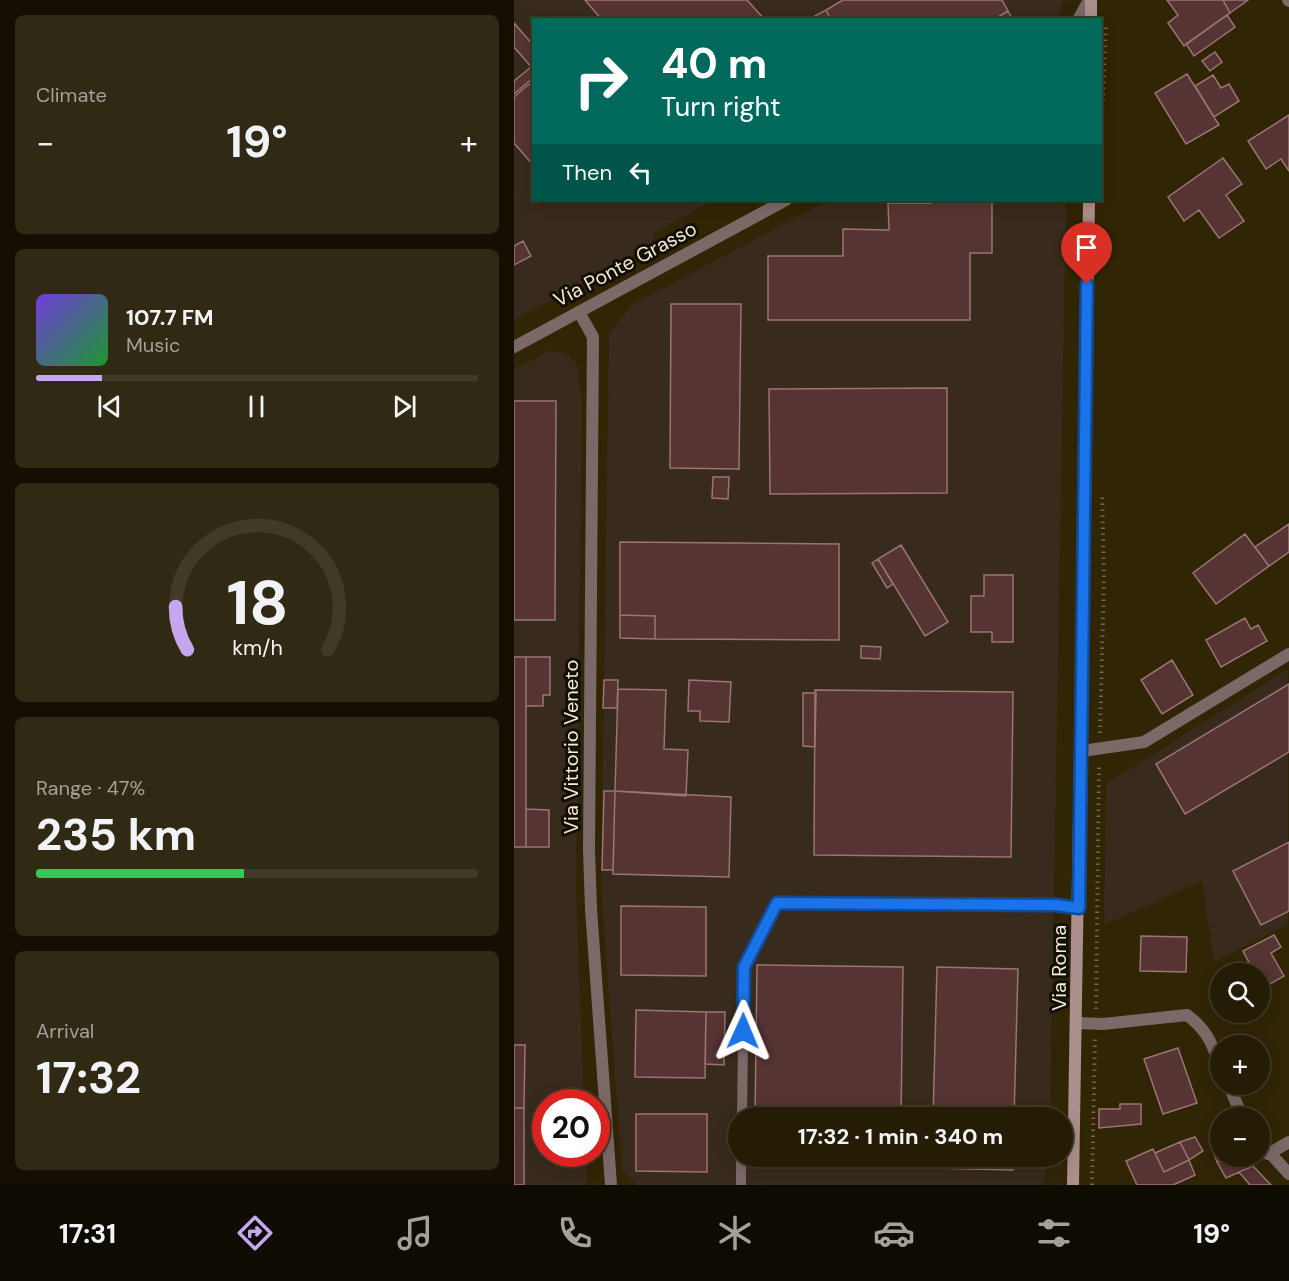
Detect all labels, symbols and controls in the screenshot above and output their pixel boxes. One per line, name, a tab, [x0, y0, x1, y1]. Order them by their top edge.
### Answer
text: 40 m	[661, 36, 767, 91]
icon: right	[562, 42, 640, 120]
text: Climate	[36, 82, 107, 108]
text: Turn right	[661, 89, 781, 124]
text: 19°	[226, 112, 288, 171]
text: −	[36, 121, 54, 164]
text: +	[460, 121, 478, 164]
icon: left	[624, 156, 657, 189]
text: Then	[562, 158, 612, 187]
street label: Via Ponte Grasso	[549, 215, 701, 313]
pin	[1061, 222, 1112, 284]
icon: arrive	[1070, 231, 1103, 264]
text: 107.7 FM	[126, 303, 213, 332]
text: Music	[126, 332, 181, 358]
icon: previous	[93, 390, 126, 423]
icon: pause	[240, 390, 273, 423]
icon: next	[388, 390, 421, 423]
text: 18	[226, 562, 288, 643]
text: km/h	[232, 634, 282, 662]
street label: Via Vittorio Veneto	[558, 660, 584, 834]
text: Range · 47%	[36, 775, 145, 801]
text: 235 km	[36, 805, 196, 864]
street label: Via Roma	[1046, 925, 1072, 1011]
map controls	[1210, 963, 1270, 1167]
button: search	[1210, 963, 1270, 1023]
position arrow	[711, 999, 775, 1063]
text: Arrival	[36, 1018, 94, 1044]
button: +	[1210, 1035, 1270, 1095]
text: 17:32	[36, 1048, 141, 1107]
speed limit sign: 20	[532, 1089, 610, 1167]
button: −	[1210, 1107, 1270, 1167]
text: 17:32 · 1 min · 340 m	[798, 1122, 1003, 1151]
icon: directions	[234, 1212, 276, 1254]
icon: music	[394, 1212, 436, 1254]
icon: phone	[554, 1212, 596, 1254]
icon: climate	[714, 1212, 756, 1254]
icon: car	[873, 1212, 915, 1254]
icon: filters	[1033, 1212, 1075, 1254]
text: 17:31	[59, 1216, 116, 1251]
text: 19°	[1193, 1216, 1230, 1251]

